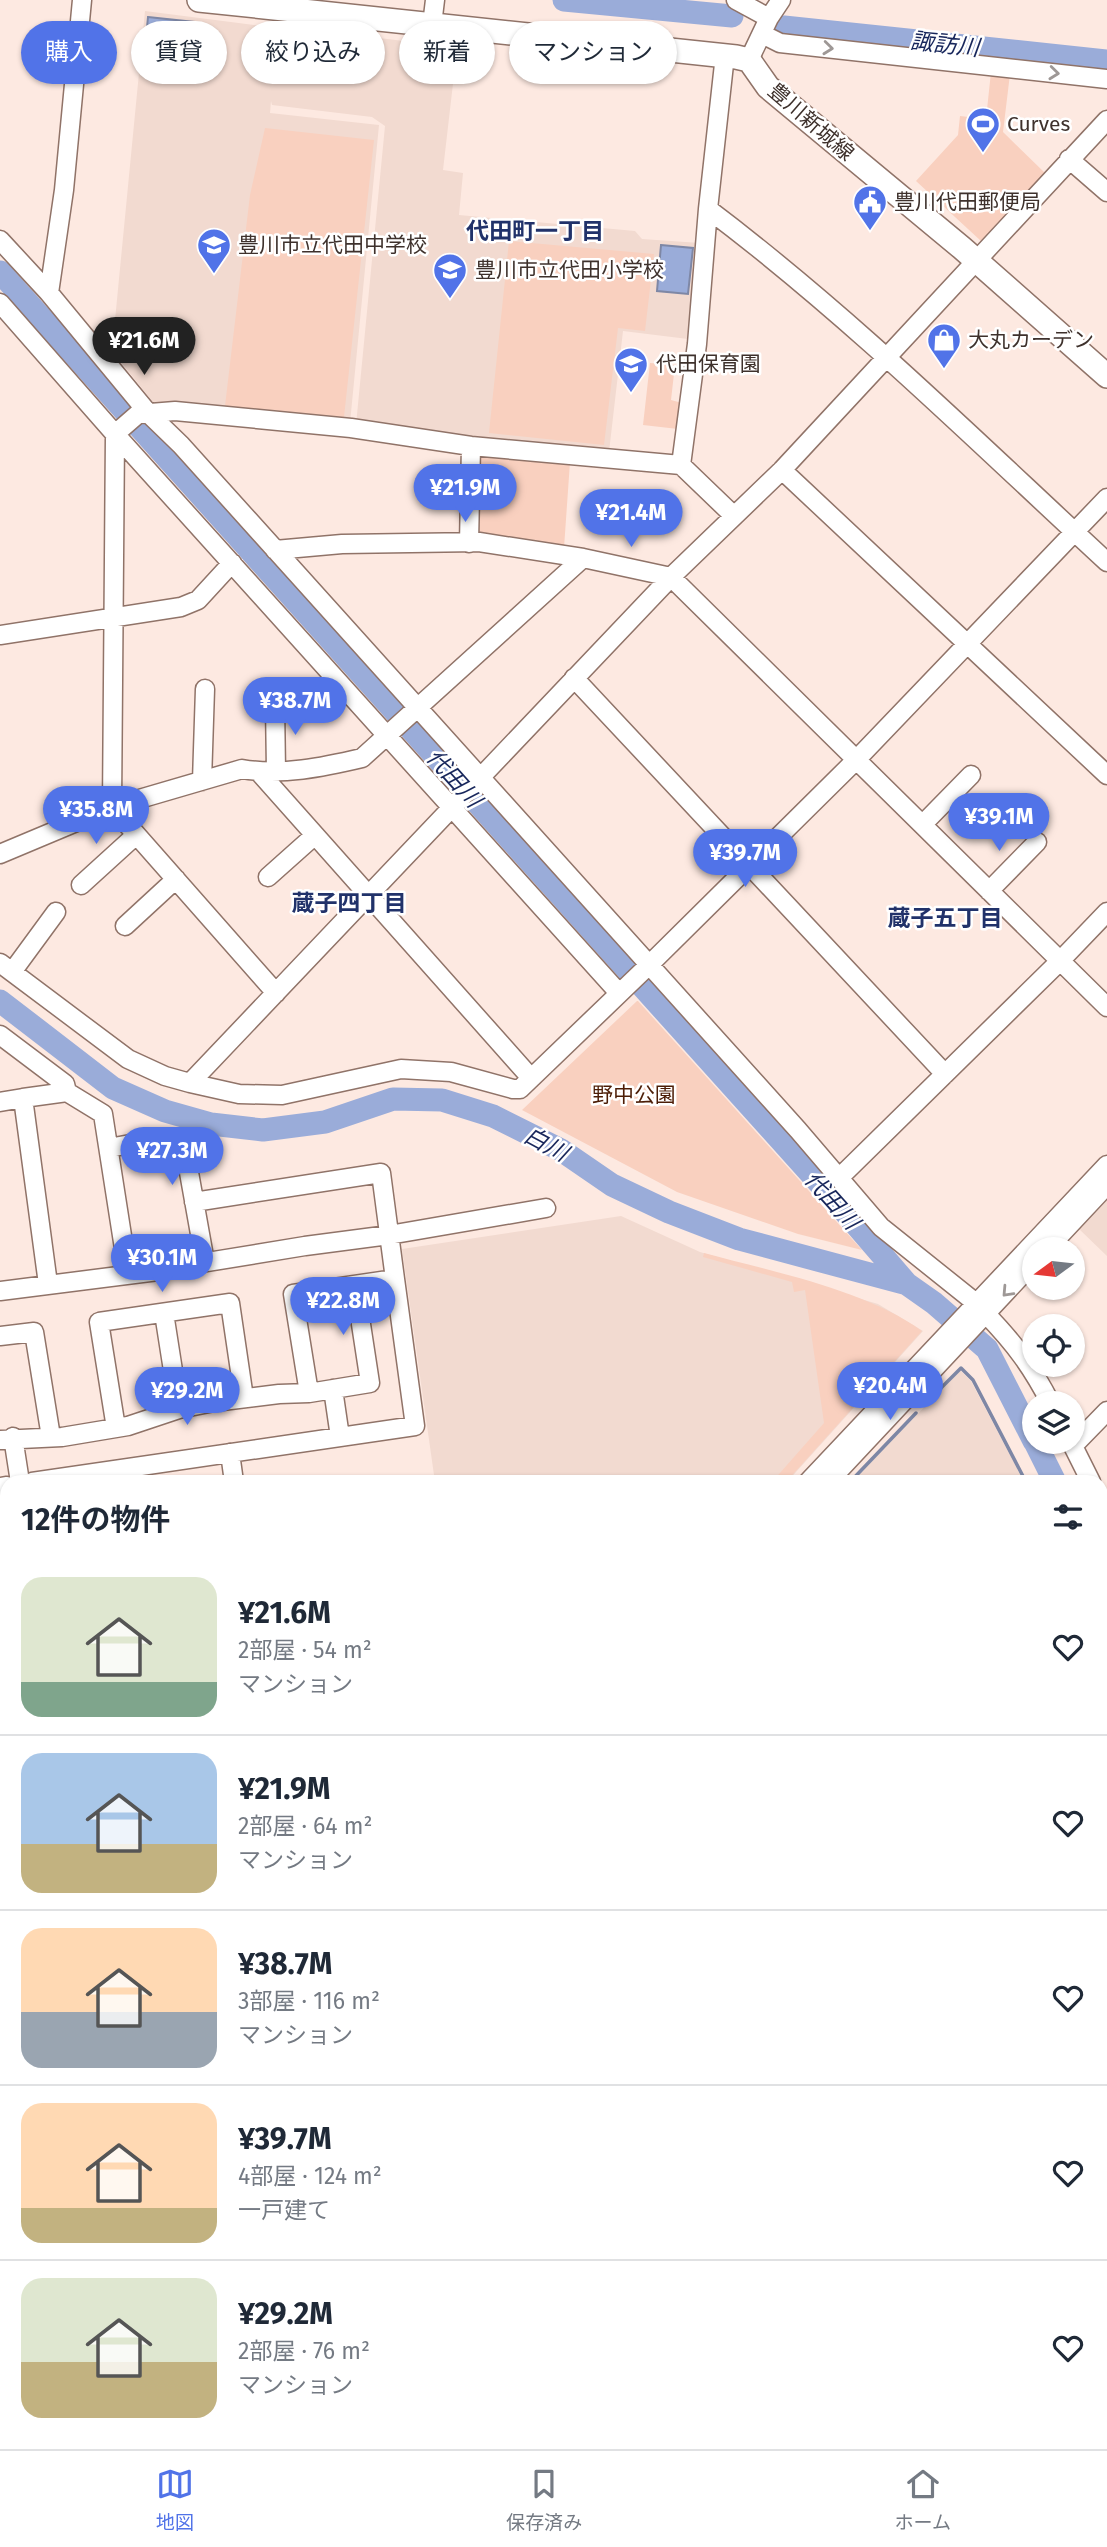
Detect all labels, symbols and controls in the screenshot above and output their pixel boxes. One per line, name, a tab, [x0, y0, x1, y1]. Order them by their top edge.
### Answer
chip: 購入	[21, 21, 117, 84]
chip: 賃貸	[131, 21, 227, 84]
chip: 絞り込み	[241, 21, 385, 84]
chip: 新着	[399, 21, 495, 84]
chip: マンション	[509, 21, 677, 84]
water label: 諏訪川	[909, 26, 984, 62]
one-way arrow	[822, 41, 834, 56]
one-way arrow	[1049, 65, 1060, 80]
street label: 豊川新城線	[763, 78, 859, 166]
sports icon: Curves	[964, 105, 1002, 154]
place label: Curves	[1007, 111, 1070, 137]
public building icon: 豊川代田郵便局	[851, 183, 889, 232]
place label: 豊川代田郵便局	[894, 189, 1041, 215]
district label: 代田町一丁目	[466, 217, 604, 245]
school or university icon: 豊川市立代田中学校	[195, 226, 233, 275]
place label: 豊川市立代田中学校	[238, 232, 427, 258]
school or university icon: 豊川市立代田小学校	[431, 251, 469, 300]
place label: 豊川市立代田小学校	[475, 257, 664, 283]
pin: ¥21.6M	[87, 318, 201, 377]
shop icon: 大丸カーデン	[925, 321, 963, 370]
text: ¥21.6M	[108, 326, 180, 354]
place label: 大丸カーデン	[968, 327, 1094, 353]
school or university icon: 代田保育園	[612, 345, 650, 394]
place label: 代田保育園	[656, 351, 761, 377]
pin: ¥21.9M	[408, 464, 522, 524]
text: ¥21.9M	[430, 473, 500, 501]
pin: ¥21.4M	[574, 490, 688, 549]
text: ¥21.4M	[596, 498, 666, 526]
pin: ¥38.7M	[238, 678, 352, 737]
text: ¥38.7M	[259, 686, 331, 714]
water label: 代田川	[421, 743, 489, 815]
pin: ¥35.8M	[39, 786, 153, 846]
pin: ¥39.1M	[942, 794, 1056, 853]
text: ¥35.8M	[59, 795, 133, 823]
text: ¥39.1M	[964, 802, 1034, 830]
pin: ¥39.7M	[688, 830, 802, 889]
text: ¥39.7M	[709, 838, 781, 866]
district label: 蔵子四丁目	[292, 889, 407, 917]
district label: 蔵子五丁目	[888, 904, 1003, 932]
park label: 野中公園	[592, 1082, 676, 1108]
water label: 白川	[519, 1121, 576, 1169]
pin: ¥27.3M	[115, 1128, 229, 1187]
text: ¥27.3M	[136, 1136, 208, 1164]
water label: 代田川	[799, 1165, 867, 1237]
pin: ¥30.1M	[105, 1234, 219, 1294]
north arrow	[1022, 1237, 1085, 1300]
map controls	[1022, 1237, 1085, 1454]
text: ¥30.1M	[127, 1243, 197, 1271]
pin: ¥22.8M	[286, 1278, 400, 1337]
one-way arrow	[1003, 1284, 1015, 1297]
text: ¥22.8M	[306, 1286, 380, 1314]
button: locate	[1022, 1314, 1085, 1377]
pin: ¥20.4M	[833, 1362, 947, 1422]
pin: ¥29.2M	[130, 1368, 244, 1427]
text: ¥20.4M	[853, 1371, 927, 1399]
text: ¥29.2M	[151, 1376, 223, 1404]
button: layers	[1022, 1391, 1085, 1454]
icon: filters	[1049, 1498, 1087, 1536]
text: 12件の物件	[21, 1502, 170, 1538]
text: ¥21.6M	[238, 1595, 331, 1631]
icon: home	[77, 1605, 161, 1689]
icon: heart	[1049, 1628, 1087, 1666]
text: 2部屋 · 54 m²	[238, 1636, 372, 1664]
text: マンション	[238, 1670, 353, 1698]
text: ¥21.9M	[238, 1771, 330, 1807]
icon: home	[77, 1781, 161, 1865]
icon: heart	[1049, 1804, 1087, 1842]
text: 2部屋 · 64 m²	[238, 1812, 372, 1840]
text: マンション	[238, 1846, 353, 1874]
text: ¥38.7M	[238, 1946, 332, 1982]
icon: home	[77, 1956, 161, 2040]
icon: heart	[1049, 1979, 1087, 2017]
text: 3部屋 · 116 m²	[238, 1987, 380, 2015]
text: マンション	[238, 2021, 353, 2049]
text: ¥39.7M	[238, 2121, 331, 2157]
icon: home	[77, 2131, 161, 2215]
icon: heart	[1049, 2154, 1087, 2192]
text: 4部屋 · 124 m²	[238, 2162, 382, 2190]
text: 一戸建て	[238, 2196, 330, 2224]
text: ¥29.2M	[238, 2296, 333, 2332]
icon: home	[77, 2306, 161, 2390]
icon: heart	[1049, 2329, 1087, 2367]
text: 2部屋 · 76 m²	[238, 2337, 370, 2365]
text: マンション	[238, 2371, 353, 2399]
tab: 地図	[156, 2465, 194, 2534]
tab: 保存済み	[506, 2465, 582, 2534]
tab: ホーム	[894, 2465, 951, 2534]

